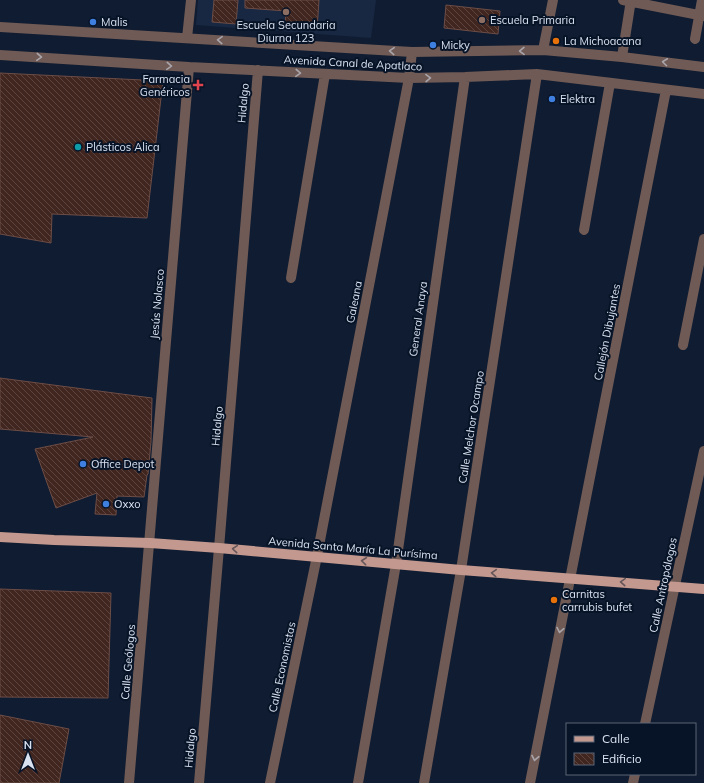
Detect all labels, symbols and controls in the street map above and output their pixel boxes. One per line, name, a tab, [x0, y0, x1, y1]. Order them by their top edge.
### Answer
marker: Escuela Secundaria Diurna 123	[281, 7, 291, 17]
place label: Escuela Primaria	[490, 13, 575, 27]
place label: Malis	[101, 15, 128, 29]
marker: Escuela Primaria	[477, 15, 487, 25]
marker: Malis	[88, 17, 98, 27]
place label: Escuela Secundaria Diurna 123	[236, 18, 336, 45]
place label: La Michoacana	[564, 34, 641, 48]
one-way arrow	[217, 36, 223, 45]
marker: La Michoacana	[551, 36, 561, 46]
place label: Micky	[441, 38, 470, 52]
marker: Micky	[428, 40, 438, 50]
one-way arrow	[389, 46, 395, 55]
one-way arrow	[519, 46, 525, 55]
street label: Avenida Canal de Apatlaco	[283, 52, 423, 74]
one-way arrow	[36, 53, 42, 62]
one-way arrow	[662, 58, 668, 67]
one-way arrow	[166, 61, 172, 70]
one-way arrow	[295, 68, 301, 77]
place label: Farmacia Genéricos	[140, 72, 190, 99]
one-way arrow	[425, 74, 431, 82]
marker: Farmacia Genéricos	[193, 80, 203, 90]
street label: Hidalgo	[234, 83, 252, 123]
place label: Elektra	[560, 92, 595, 106]
marker: Elektra	[547, 94, 557, 104]
place label: Plásticos Alica	[86, 140, 160, 154]
marker: Plásticos Alica	[73, 142, 83, 152]
street label: Jesús Nolasco	[147, 268, 167, 340]
street label: Galeana	[343, 280, 365, 324]
street label: General Anaya	[406, 280, 430, 358]
street label: Callejón Dibujantes	[591, 283, 623, 381]
street label: Calle Melchor Ocampo	[455, 370, 487, 484]
street label: Hidalgo	[208, 406, 226, 446]
place label: Office Depot	[91, 457, 155, 471]
marker: Office Depot	[78, 459, 88, 469]
place label: Oxxo	[114, 497, 140, 511]
marker: Oxxo	[101, 499, 111, 509]
street label: Avenida Santa María La Purísima	[268, 534, 438, 562]
street label: Calle Antropólogos	[646, 536, 680, 634]
one-way arrow	[232, 545, 238, 554]
one-way arrow	[361, 557, 367, 566]
one-way arrow	[491, 568, 497, 577]
one-way arrow	[620, 578, 626, 587]
place label: Carnitas carrubis bufet	[562, 587, 632, 614]
marker: Carnitas carrubis bufet	[549, 595, 559, 605]
street label: Calle Economistas	[266, 620, 298, 714]
street label: Calle Geólogos	[118, 624, 138, 700]
one-way arrow	[557, 627, 565, 634]
legend	[566, 723, 696, 775]
street label: Hidalgo	[181, 728, 199, 768]
text: Calle	[602, 731, 629, 746]
north arrow	[8, 735, 48, 775]
text: N	[24, 738, 32, 752]
text: Edificio	[602, 751, 642, 766]
one-way arrow	[532, 755, 540, 761]

